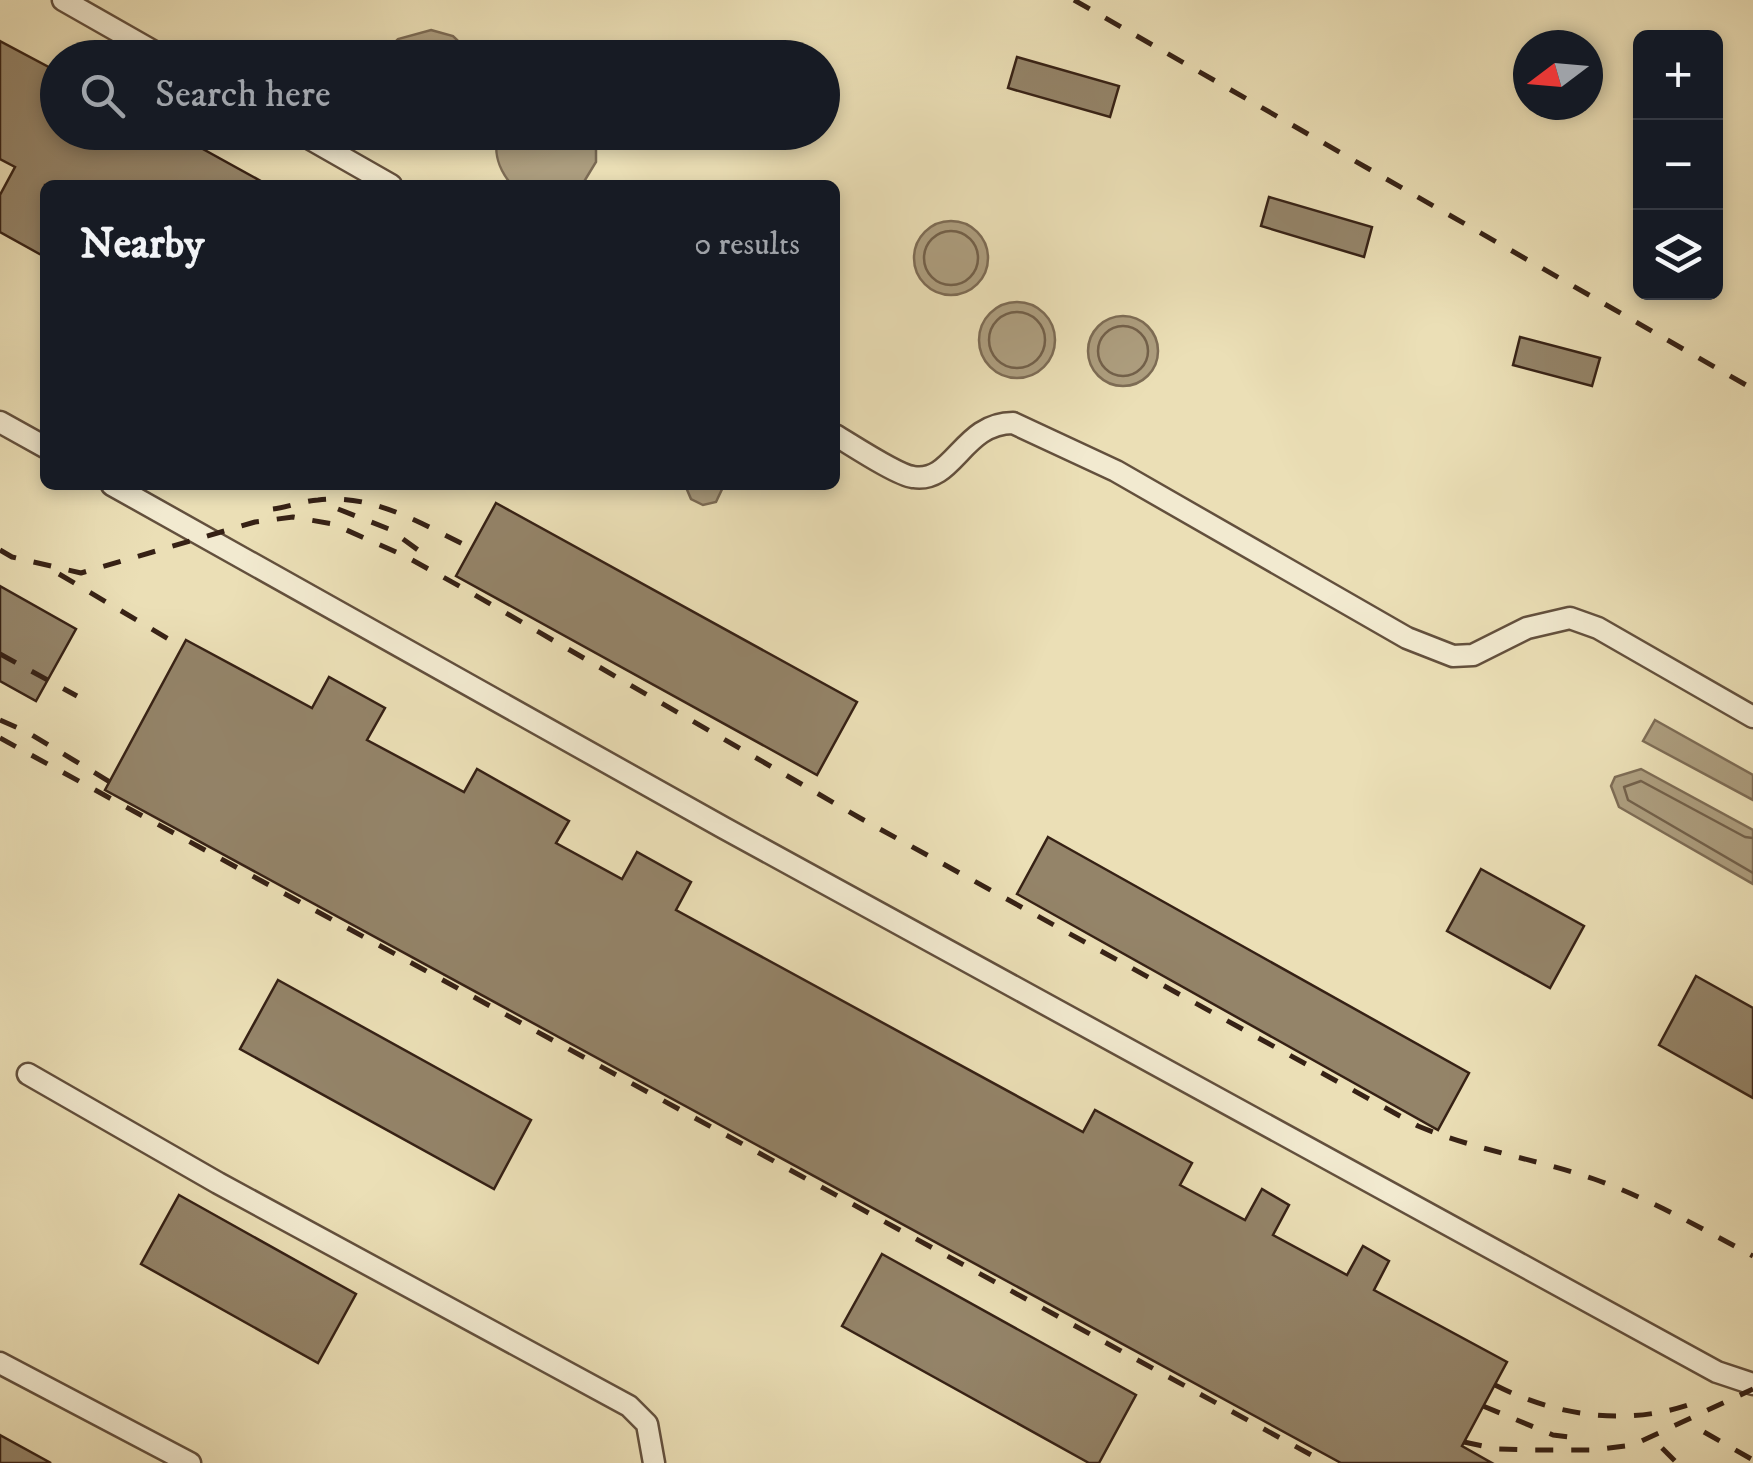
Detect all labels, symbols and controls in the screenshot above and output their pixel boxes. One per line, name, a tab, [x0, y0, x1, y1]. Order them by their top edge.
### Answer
north arrow	[1513, 30, 1603, 120]
map controls	[1633, 30, 1723, 300]
button: +	[1633, 30, 1723, 120]
search box	[40, 40, 840, 150]
icon: search	[75, 68, 130, 123]
text: Search here	[155, 71, 331, 119]
button: −	[1633, 120, 1723, 210]
button: layers	[1633, 210, 1723, 300]
text: Nearby	[80, 219, 204, 271]
text: 0 results	[694, 225, 800, 265]

